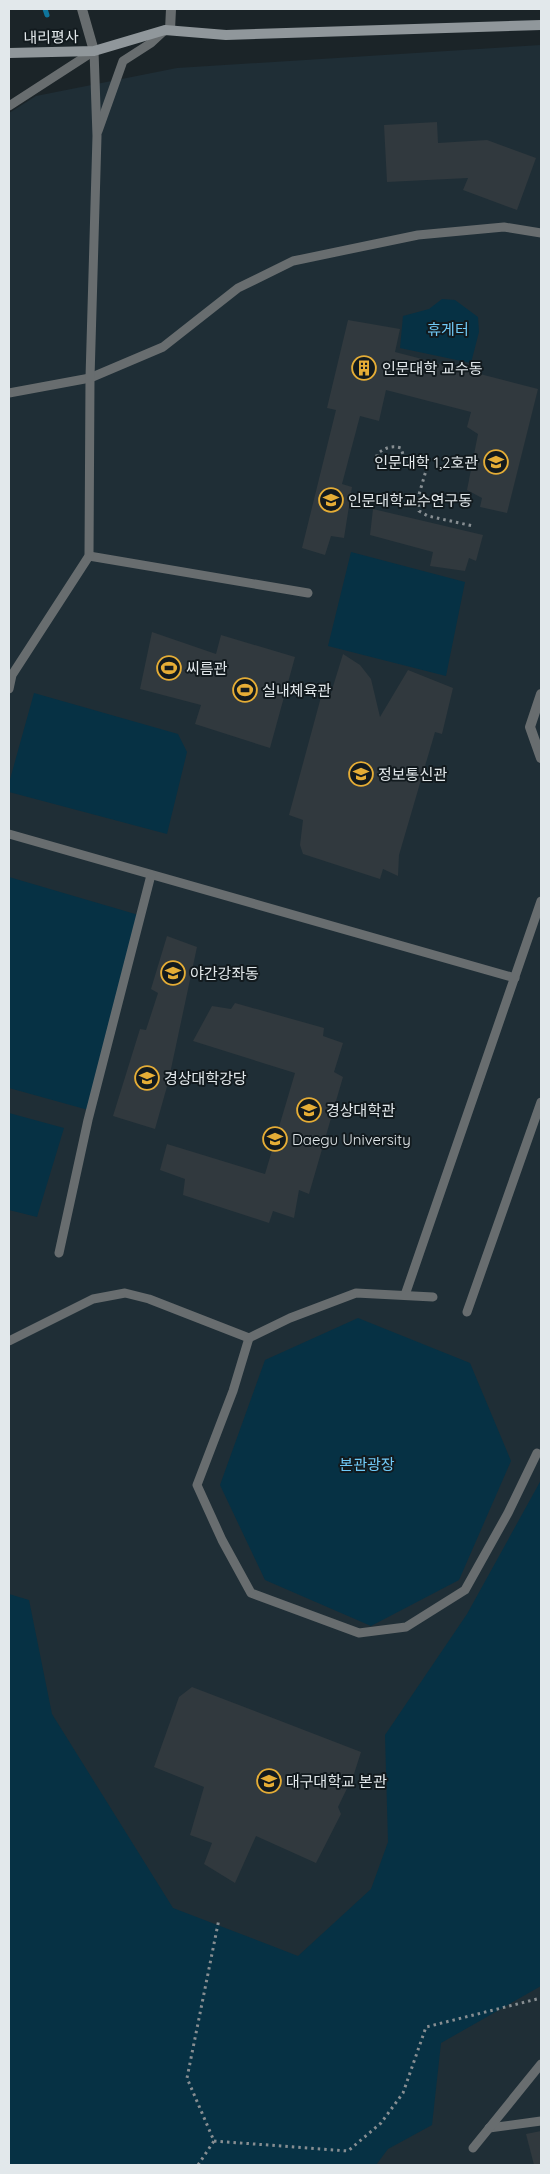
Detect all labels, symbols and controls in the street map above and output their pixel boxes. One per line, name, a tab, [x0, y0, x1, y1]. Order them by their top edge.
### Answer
street label: 내리평사	[23, 27, 79, 47]
park label: 휴게터	[427, 320, 469, 339]
building icon: 인문대학 교수동	[351, 355, 377, 381]
place label: 인문대학 교수동	[382, 359, 483, 378]
school or university icon: 인문대학 1,2호관	[483, 449, 509, 475]
place label: 인문대학 1,2호관	[374, 453, 478, 472]
school or university icon: 인문대학교수연구동	[318, 487, 344, 513]
place label: 인문대학교수연구동	[348, 491, 472, 510]
sports icon: 씨름관	[156, 655, 182, 681]
place label: 씨름관	[186, 659, 228, 678]
sports icon: 실내체육관	[232, 677, 258, 703]
place label: 실내체육관	[262, 681, 331, 700]
school or university icon: 정보통신관	[348, 761, 374, 787]
place label: 정보통신관	[378, 765, 447, 784]
school or university icon: 야간강좌동	[160, 960, 186, 986]
place label: 야간강좌동	[190, 964, 259, 983]
school or university icon: 경상대학강당	[134, 1065, 160, 1091]
place label: 경상대학강당	[164, 1069, 247, 1088]
school or university icon: 경상대학관	[296, 1097, 322, 1123]
place label: 경상대학관	[326, 1101, 395, 1120]
school or university icon: Daegu University	[262, 1126, 288, 1152]
place label: Daegu University	[292, 1130, 411, 1149]
park label: 본관광장	[339, 1455, 395, 1474]
school or university icon: 대구대학교 본관	[256, 1768, 282, 1794]
place label: 대구대학교 본관	[286, 1772, 387, 1791]

